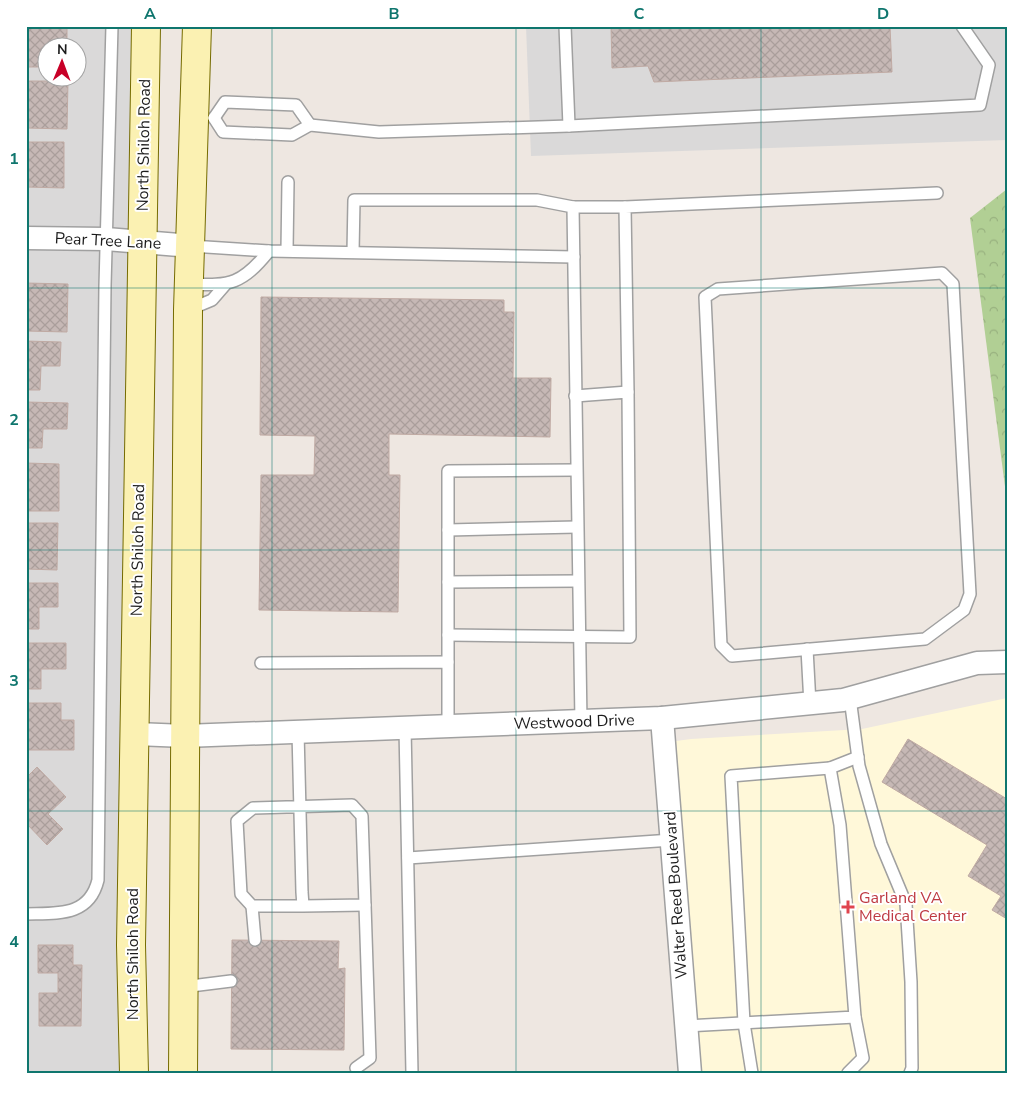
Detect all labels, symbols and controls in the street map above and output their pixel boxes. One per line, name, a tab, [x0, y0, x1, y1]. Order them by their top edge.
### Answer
text: A	[144, 3, 156, 25]
text: B	[388, 3, 400, 25]
text: C	[634, 3, 645, 25]
text: D	[877, 3, 889, 25]
north arrow	[38, 38, 88, 88]
text: N	[57, 40, 68, 59]
street label: North Shiloh Road	[132, 79, 156, 211]
text: 1	[9, 148, 19, 170]
street label: Pear Tree Lane	[54, 227, 162, 255]
text: 2	[9, 409, 19, 431]
street label: North Shiloh Road	[126, 484, 150, 616]
text: 3	[9, 670, 19, 692]
street label: Westwood Drive	[513, 709, 635, 735]
street label: Walter Reed Boulevard	[659, 810, 693, 980]
place label: Garland VA Medical Center	[859, 887, 967, 927]
street label: North Shiloh Road	[122, 888, 144, 1020]
marker: Garland VA Medical Center	[841, 900, 855, 914]
text: 4	[9, 931, 19, 953]

